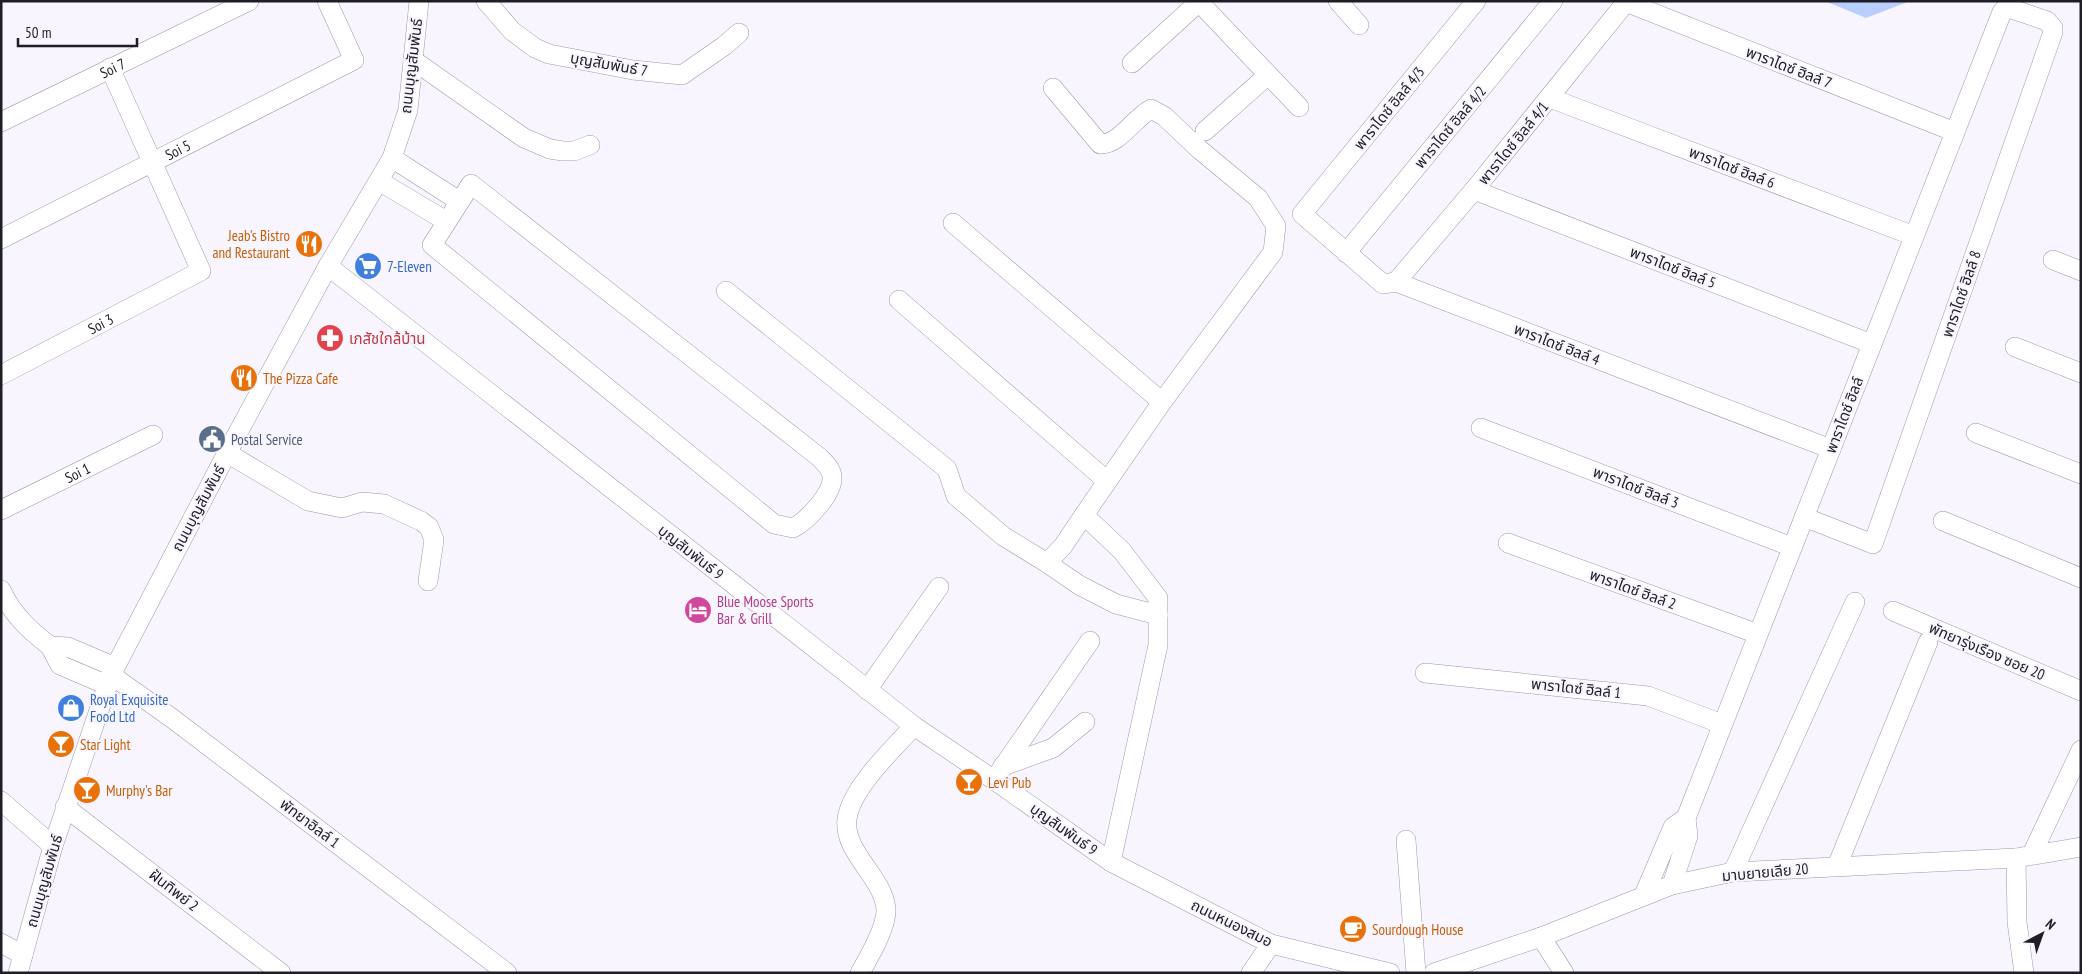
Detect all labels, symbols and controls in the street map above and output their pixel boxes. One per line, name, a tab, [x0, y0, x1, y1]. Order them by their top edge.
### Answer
scale bar	[18, 15, 136, 47]
street label: ถนนบุญสัมพันธ์	[396, 17, 426, 115]
text: 50 m	[25, 23, 51, 42]
street label: พาราไดซ์ ฮิลล์ 7	[1743, 42, 1835, 92]
street label: บุญสัมพันธ์ 7	[569, 48, 649, 80]
street label: Soi 7	[97, 53, 128, 82]
street label: พาราไดซ์ ฮิลล์ 4/3	[1350, 62, 1428, 154]
street label: พาราไดซ์ ฮิลล์ 4/2	[1410, 82, 1490, 172]
street label: พาราไดซ์ ฮิลล์ 4/1	[1474, 97, 1552, 189]
street label: Soi 5	[162, 135, 194, 164]
street label: พาราไดซ์ ฮิลล์ 6	[1686, 142, 1778, 192]
place label: Jeab's Bistro and Restaurant	[212, 226, 290, 262]
restaurant icon: Jeab's Bistro and Restaurant	[294, 229, 324, 259]
street label: พาราไดซ์ ฮิลล์ 5	[1627, 242, 1719, 292]
street label: พาราไดซ์ ฮิลล์ 8	[1937, 248, 1985, 340]
supermarket icon: 7-Eleven	[353, 251, 383, 281]
place label: 7-Eleven	[387, 257, 432, 276]
street label: Soi 3	[84, 309, 116, 338]
street label: พาราไดซ์ ฮิลล์ 4	[1511, 319, 1603, 369]
pharmacy icon: เภสัชใกล้บ้าน	[315, 323, 345, 353]
place label: เภสัชใกล้บ้าน	[349, 329, 426, 348]
restaurant icon: The Pizza Cafe	[229, 363, 259, 393]
place label: The Pizza Cafe	[263, 369, 338, 388]
street label: พาราไดซ์ ฮิลล์	[1821, 374, 1867, 456]
public building icon: Postal Service	[197, 424, 227, 454]
place label: Postal Service	[231, 430, 303, 449]
street label: Soi 1	[61, 458, 93, 487]
street label: ถนนบุญสัมพันธ์	[167, 461, 229, 555]
street label: พาราไดซ์ ฮิลล์ 3	[1590, 462, 1682, 512]
street label: บุญสัมพันธ์ 9	[654, 520, 728, 584]
street label: พาราไดซ์ ฮิลล์ 2	[1587, 565, 1679, 613]
place label: Blue Moose Sports Bar & Grill	[717, 592, 814, 628]
hotel icon: Blue Moose Sports Bar & Grill	[683, 595, 713, 625]
street label: พัทยารุ่งเรือง ซอย 20	[1926, 618, 2048, 684]
street label: พาราไดซ์ ฮิลล์ 1	[1530, 674, 1622, 702]
place label: Royal Exquisite Food Ltd	[90, 690, 168, 726]
shop icon: Royal Exquisite Food Ltd	[56, 693, 86, 723]
bar icon: Star Light	[46, 729, 76, 759]
place label: Star Light	[80, 735, 131, 754]
bar icon: Levi Pub	[954, 767, 984, 797]
place label: Levi Pub	[988, 773, 1031, 792]
bar icon: Murphy's Bar	[72, 775, 102, 805]
place label: Murphy's Bar	[106, 781, 173, 800]
street label: พัทยาฮิลล์ 1	[276, 794, 344, 852]
street label: บุญสัมพันธ์ 9	[1027, 799, 1101, 859]
street label: ถนนบุญสัมพันธ์	[22, 832, 66, 930]
street label: มาบยายเลีย 20	[1721, 859, 1809, 885]
street label: ฝันทิพย์ 2	[146, 865, 202, 915]
street label: ถนนหนองสมอ	[1188, 895, 1276, 951]
north arrow	[2017, 909, 2067, 959]
cafe icon: Sourdough House	[1338, 914, 1368, 944]
text: N	[2042, 915, 2059, 933]
place label: Sourdough House	[1372, 920, 1464, 939]

